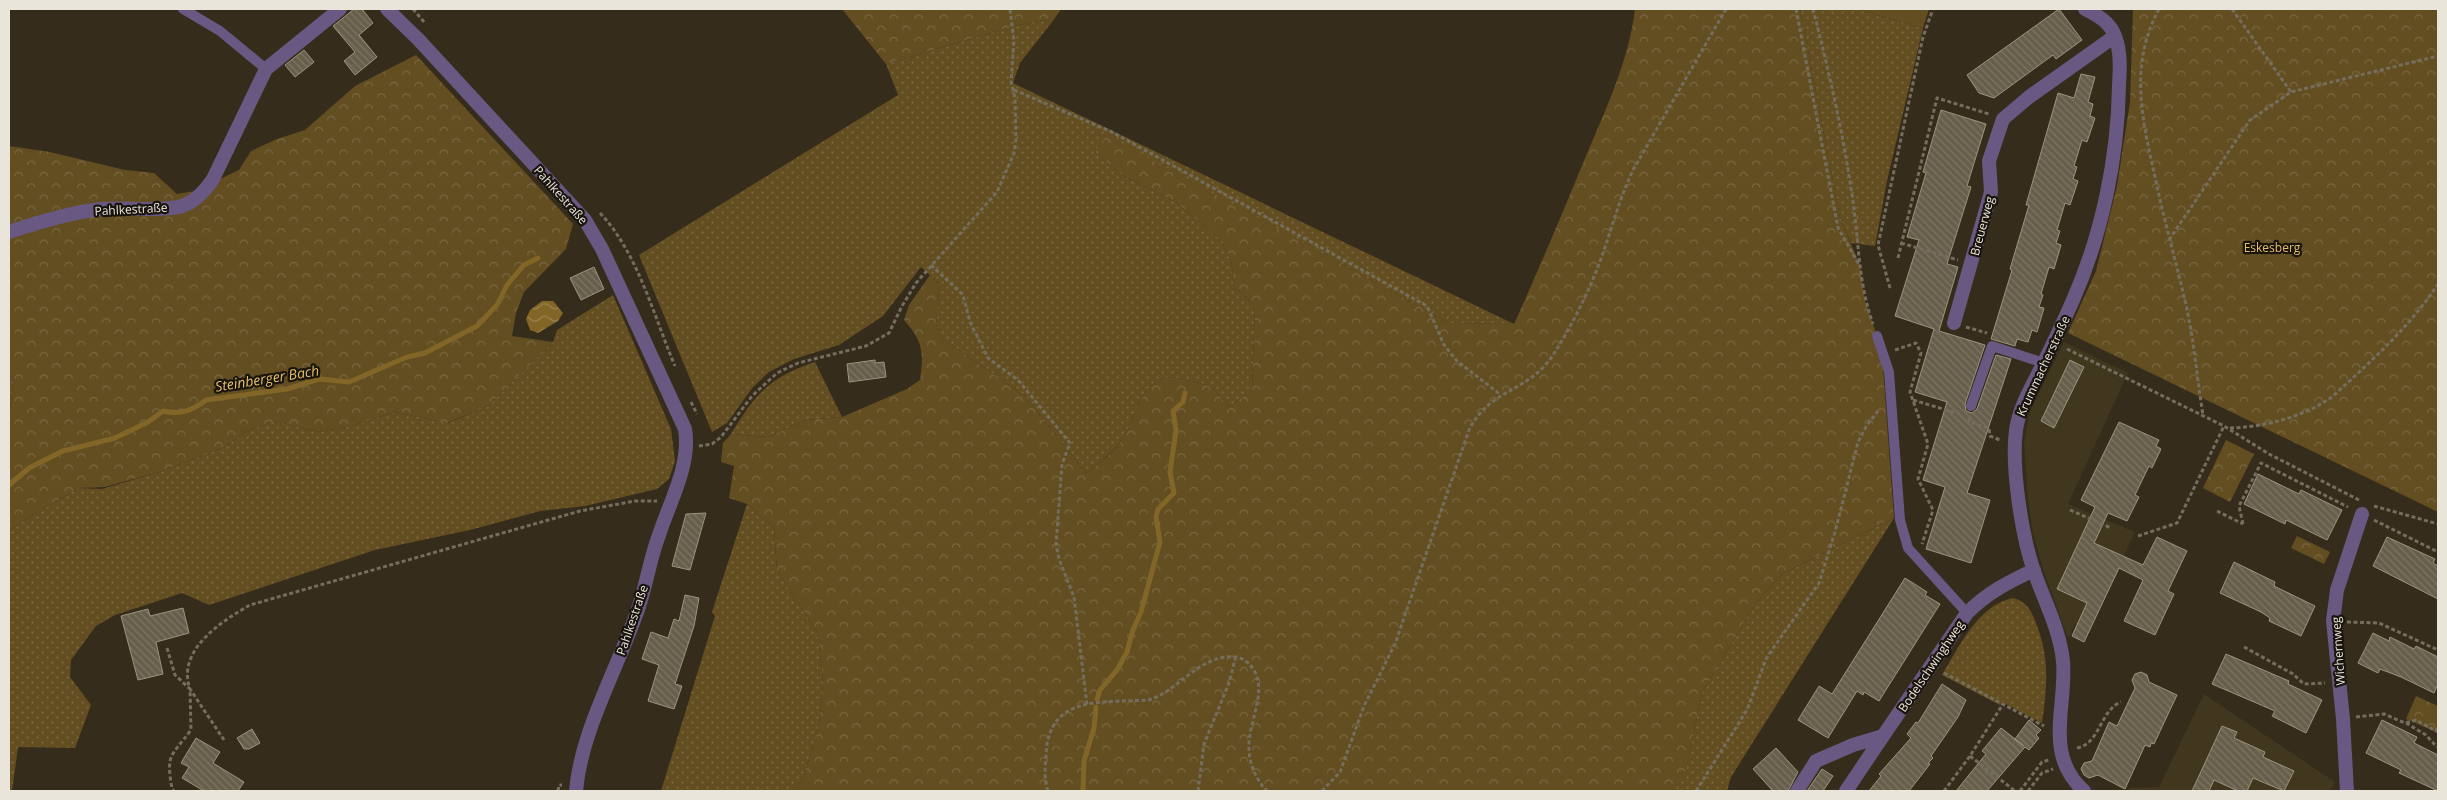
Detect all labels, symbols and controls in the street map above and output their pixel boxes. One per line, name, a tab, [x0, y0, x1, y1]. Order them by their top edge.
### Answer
street label: Pahlkestraße	[530, 162, 592, 228]
street label: Breuerweg	[1966, 194, 1998, 258]
street label: Pahlkestraße	[94, 199, 168, 219]
park label: Eskesberg	[2244, 239, 2301, 256]
street label: Krummacherstraße	[2012, 313, 2074, 419]
water label: Steinberger Bach	[214, 360, 320, 396]
street label: Pahlkestraße	[612, 582, 652, 657]
street label: Bodelschwinghweg	[1894, 616, 1968, 715]
street label: Wichernweg	[2327, 616, 2349, 686]

